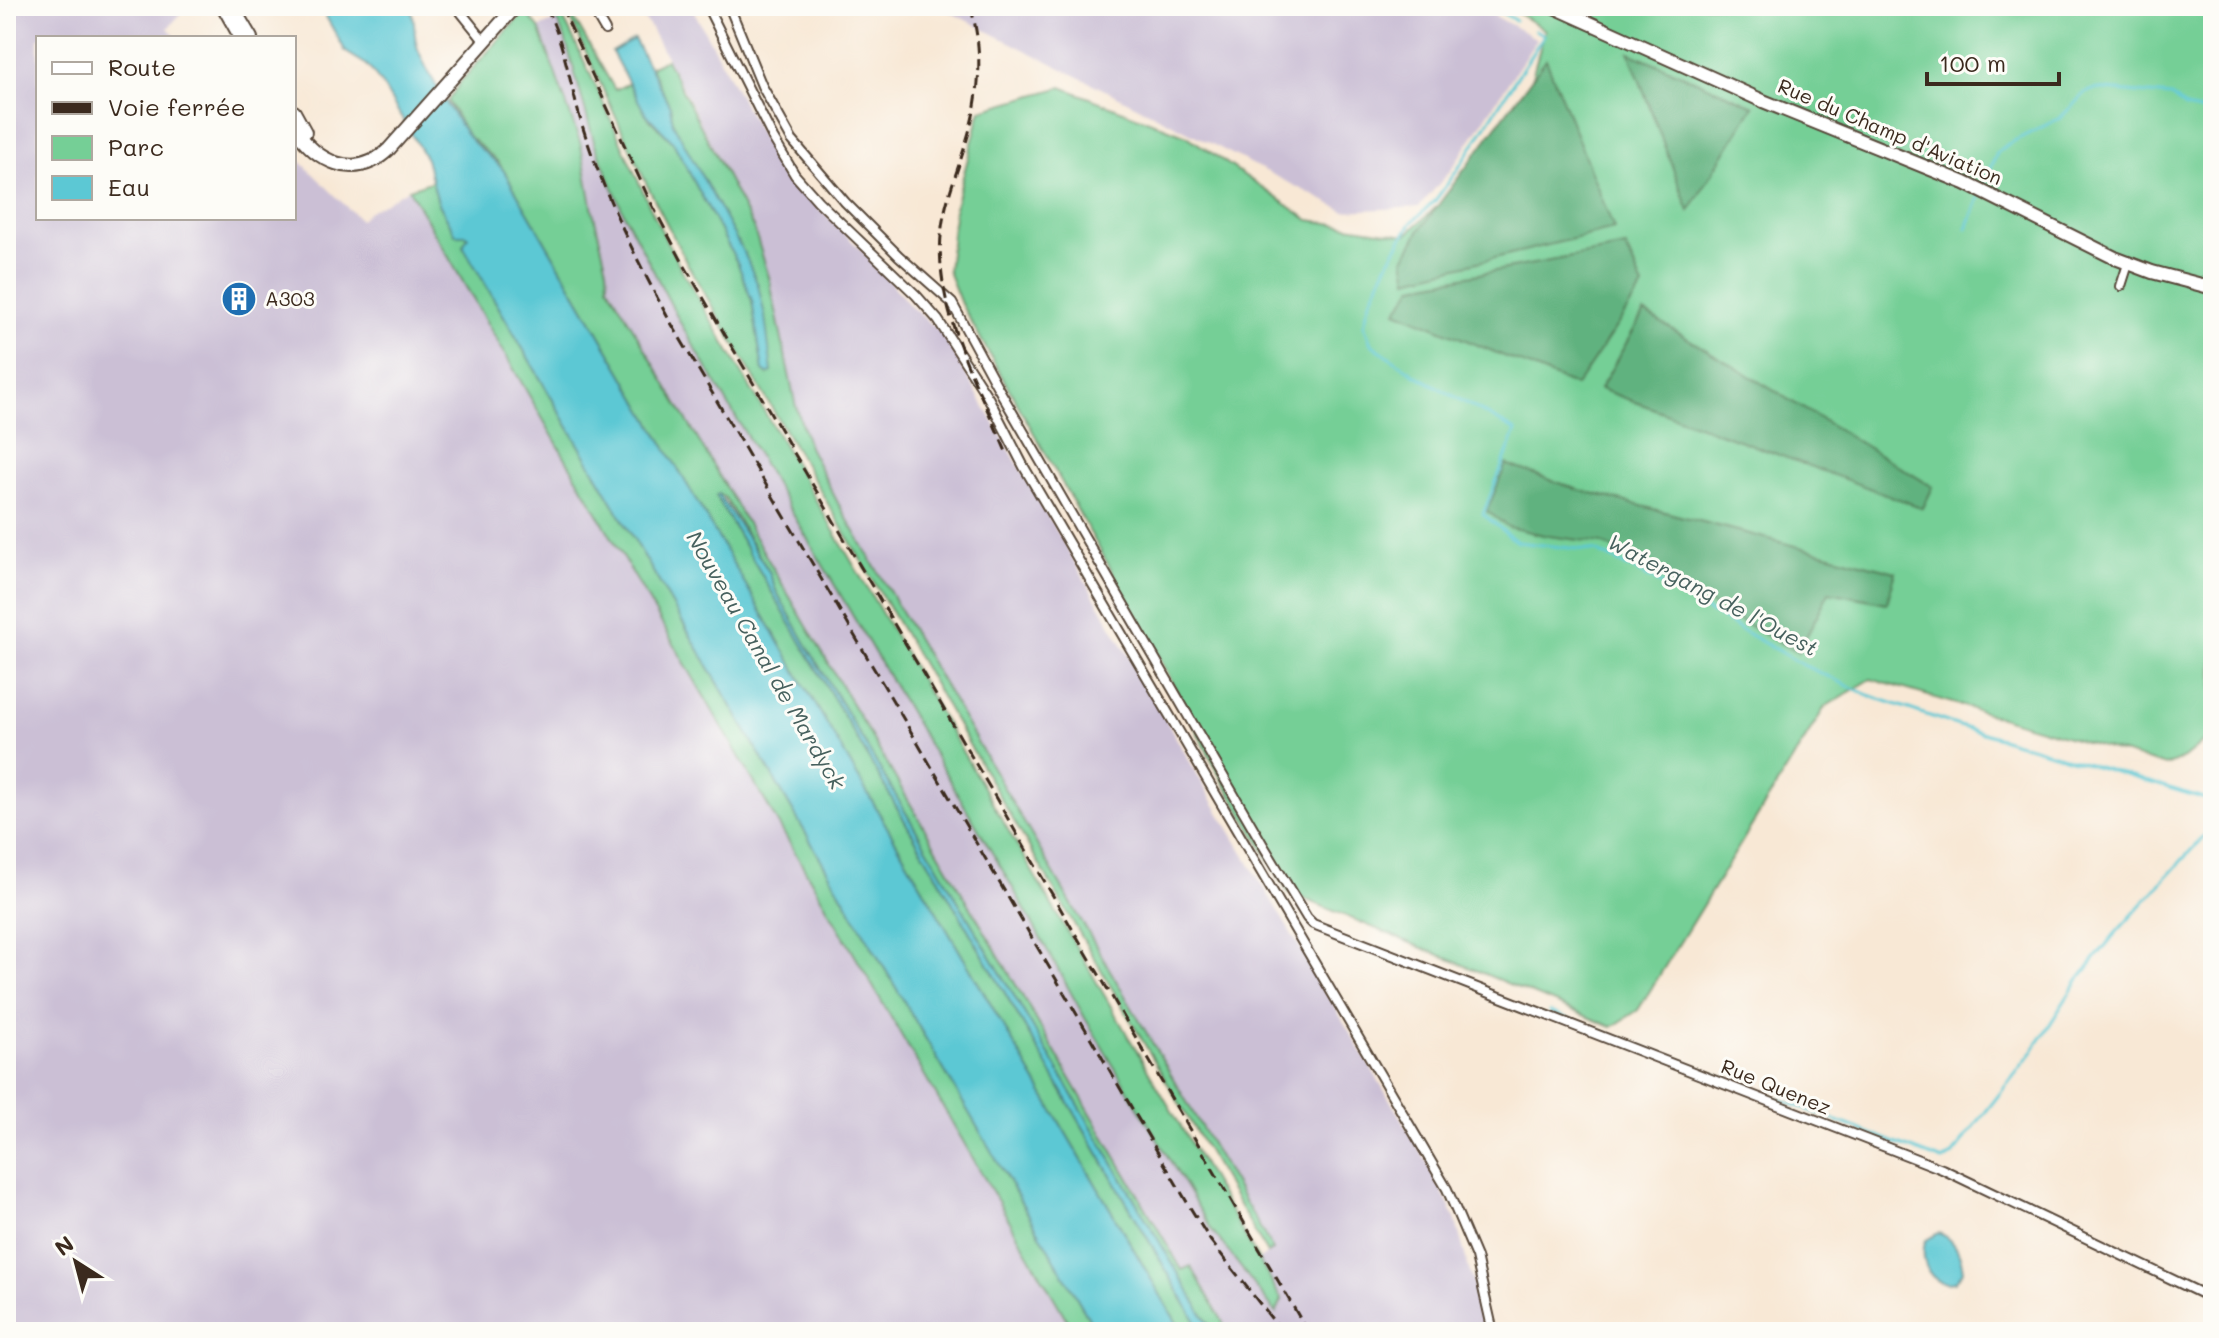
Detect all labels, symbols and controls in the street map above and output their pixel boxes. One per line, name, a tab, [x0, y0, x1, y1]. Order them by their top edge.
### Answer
legend	[36, 36, 296, 220]
scale bar	[1927, 36, 2059, 86]
text: 100 m	[1939, 47, 2006, 78]
text: Route	[108, 51, 176, 82]
street label: Rue du Champ d'Aviation	[1774, 72, 2006, 190]
text: Voie ferrée	[108, 91, 246, 122]
text: Parc	[108, 131, 164, 162]
text: Eau	[108, 171, 150, 202]
building icon: A303	[220, 280, 258, 318]
place label: A303	[265, 285, 315, 311]
water label: Nouveau Canal de Mardyck	[680, 525, 853, 796]
water label: Watergang de l'Ouest	[1603, 527, 1823, 662]
street label: Rue Quenez	[1718, 1052, 1835, 1120]
north arrow	[36, 1222, 116, 1302]
text: N	[49, 1229, 79, 1262]

